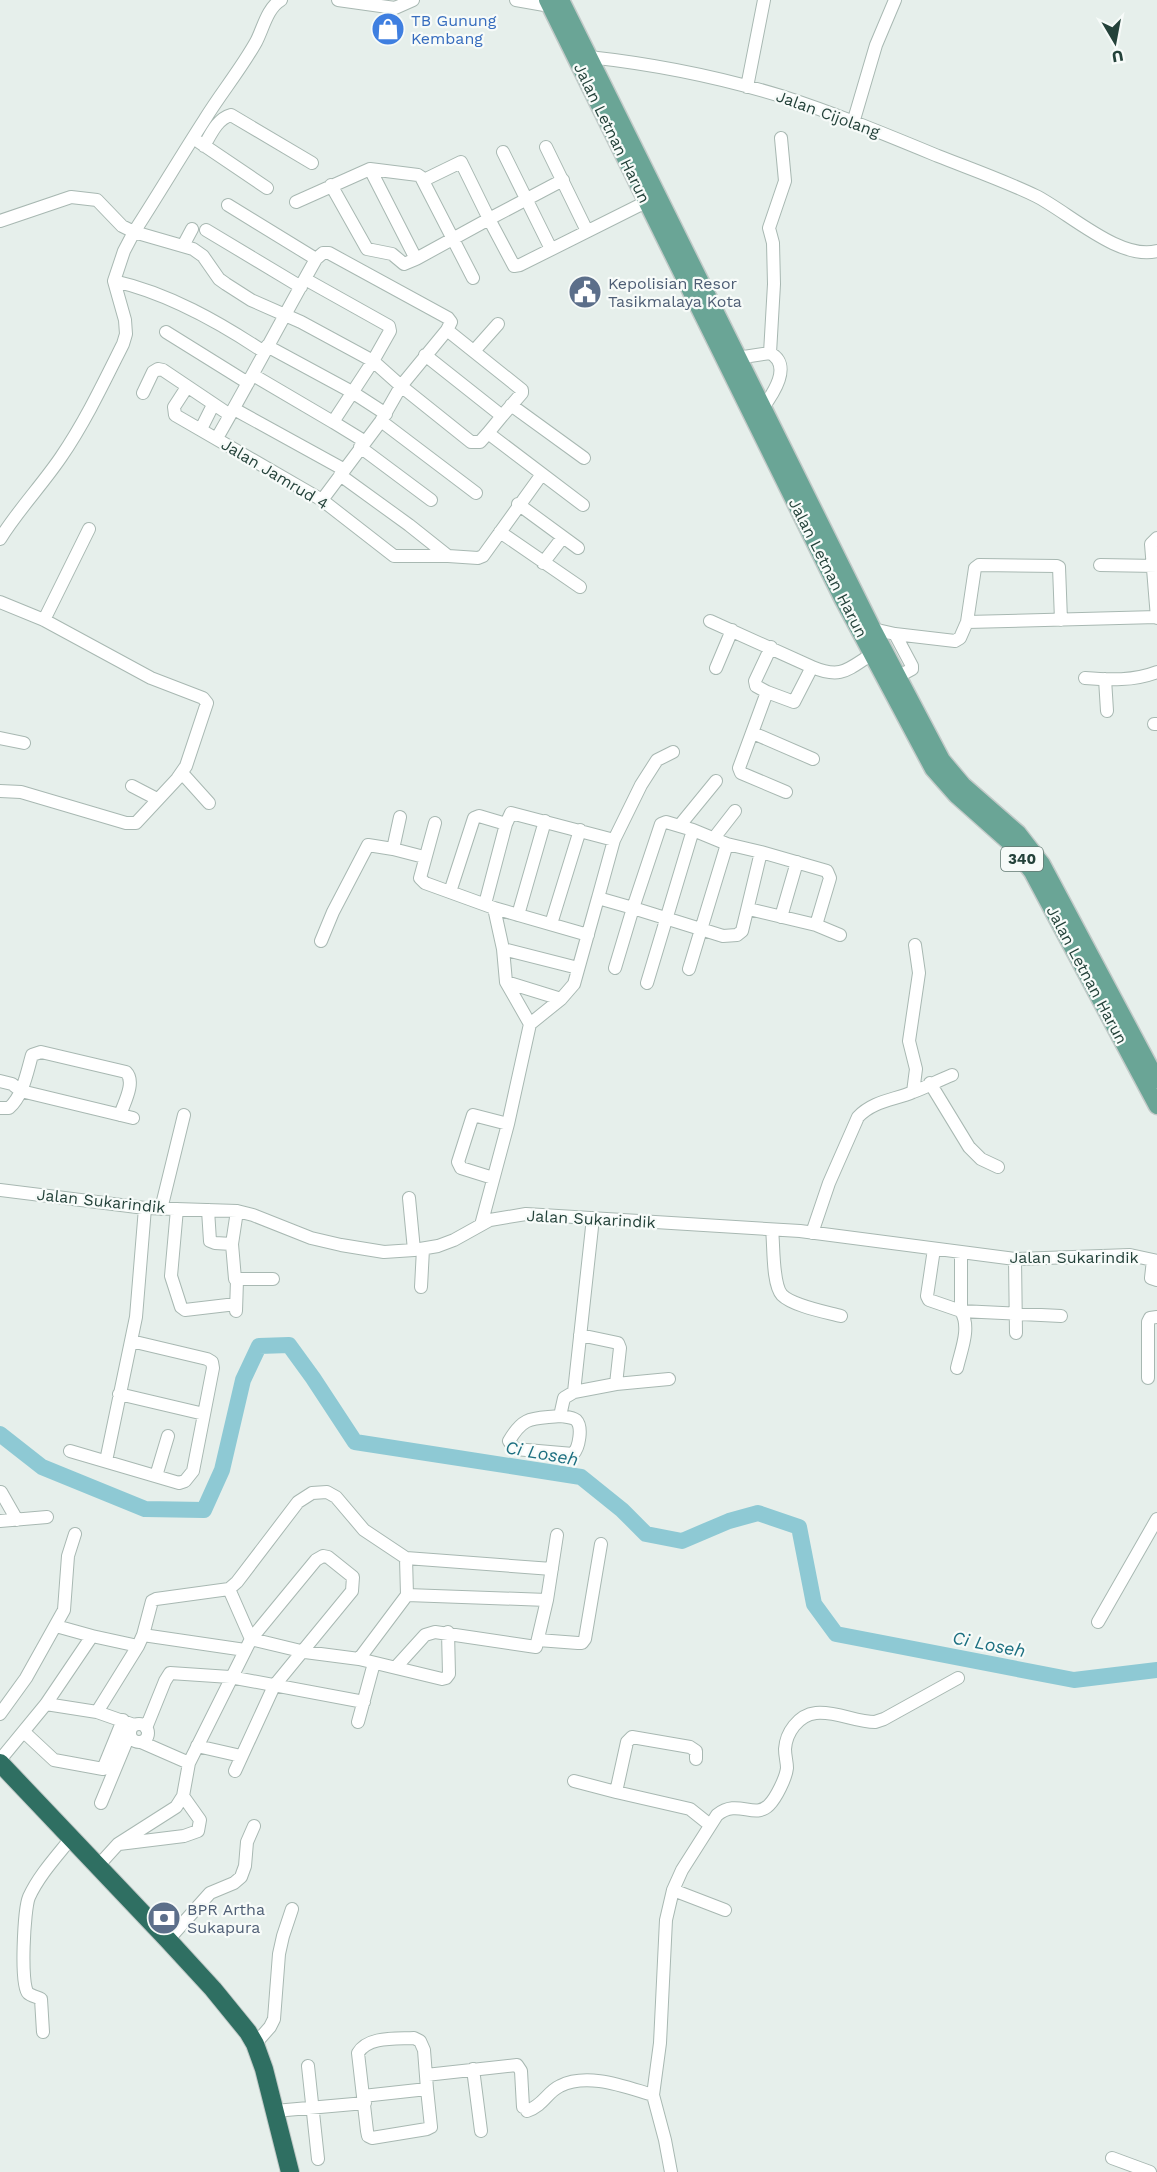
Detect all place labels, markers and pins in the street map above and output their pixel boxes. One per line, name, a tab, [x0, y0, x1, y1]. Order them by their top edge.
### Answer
shop icon: TB Gunung Kembang	[370, 11, 406, 47]
place label: TB Gunung Kembang	[411, 11, 497, 48]
public building icon: Kepolisian Resor Tasikmalaya Kota	[567, 274, 603, 310]
place label: Kepolisian Resor Tasikmalaya Kota	[608, 274, 742, 311]
bank icon: BPR Artha Sukapura	[146, 1900, 182, 1936]
place label: BPR Artha Sukapura	[187, 1900, 265, 1937]

